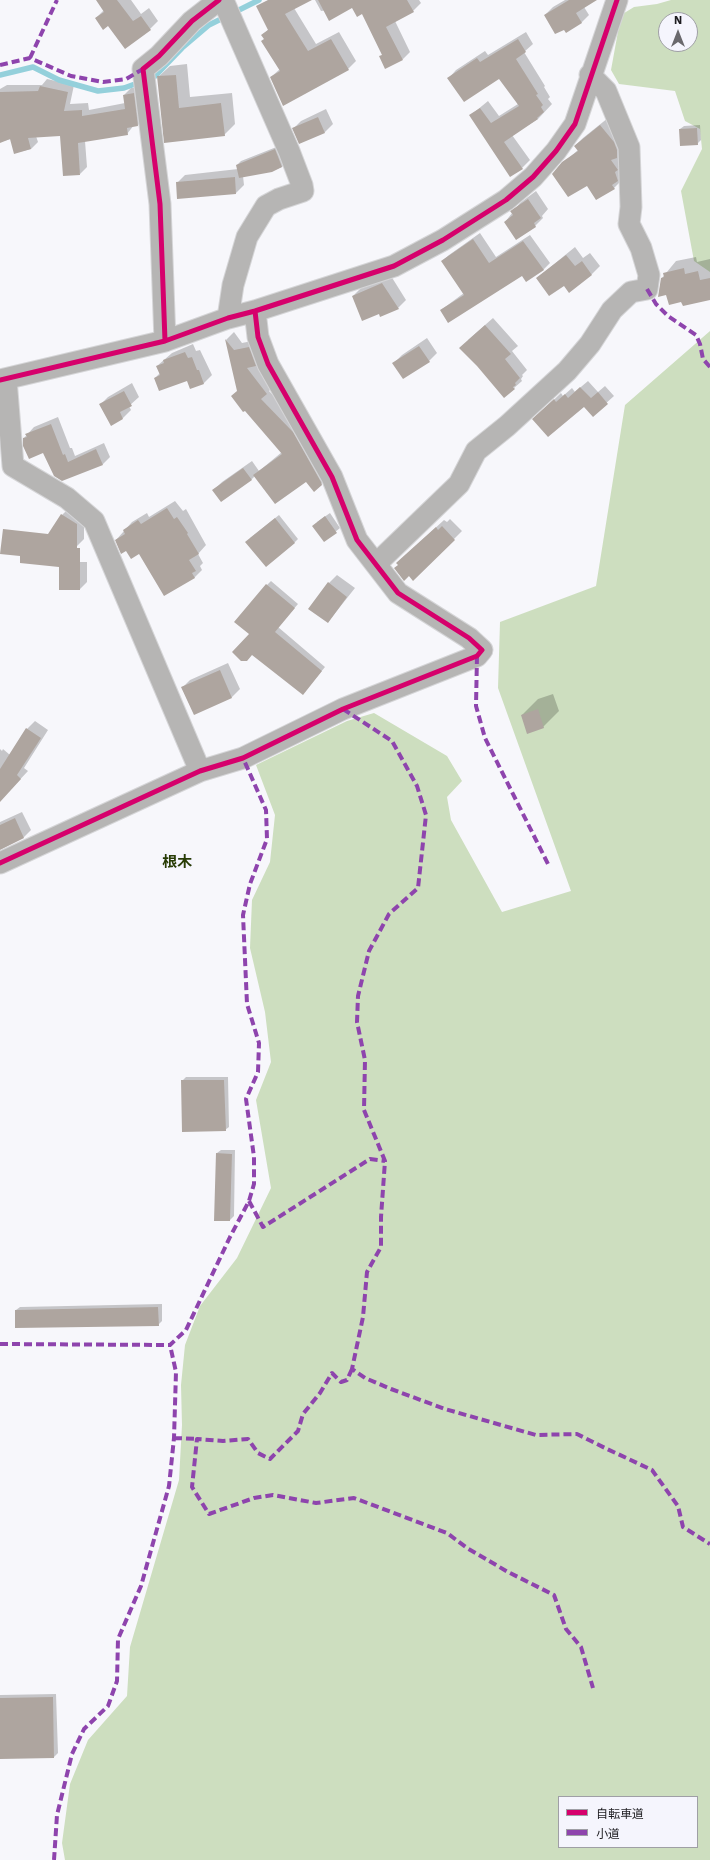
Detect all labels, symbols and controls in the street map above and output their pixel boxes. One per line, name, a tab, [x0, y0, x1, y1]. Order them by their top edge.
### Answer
north arrow	[658, 12, 698, 52]
text: N	[674, 14, 682, 27]
district label: 根木	[162, 854, 192, 872]
legend	[558, 1796, 698, 1848]
text: 自転車道	[596, 1807, 644, 1821]
text: 小道	[596, 1827, 620, 1841]

